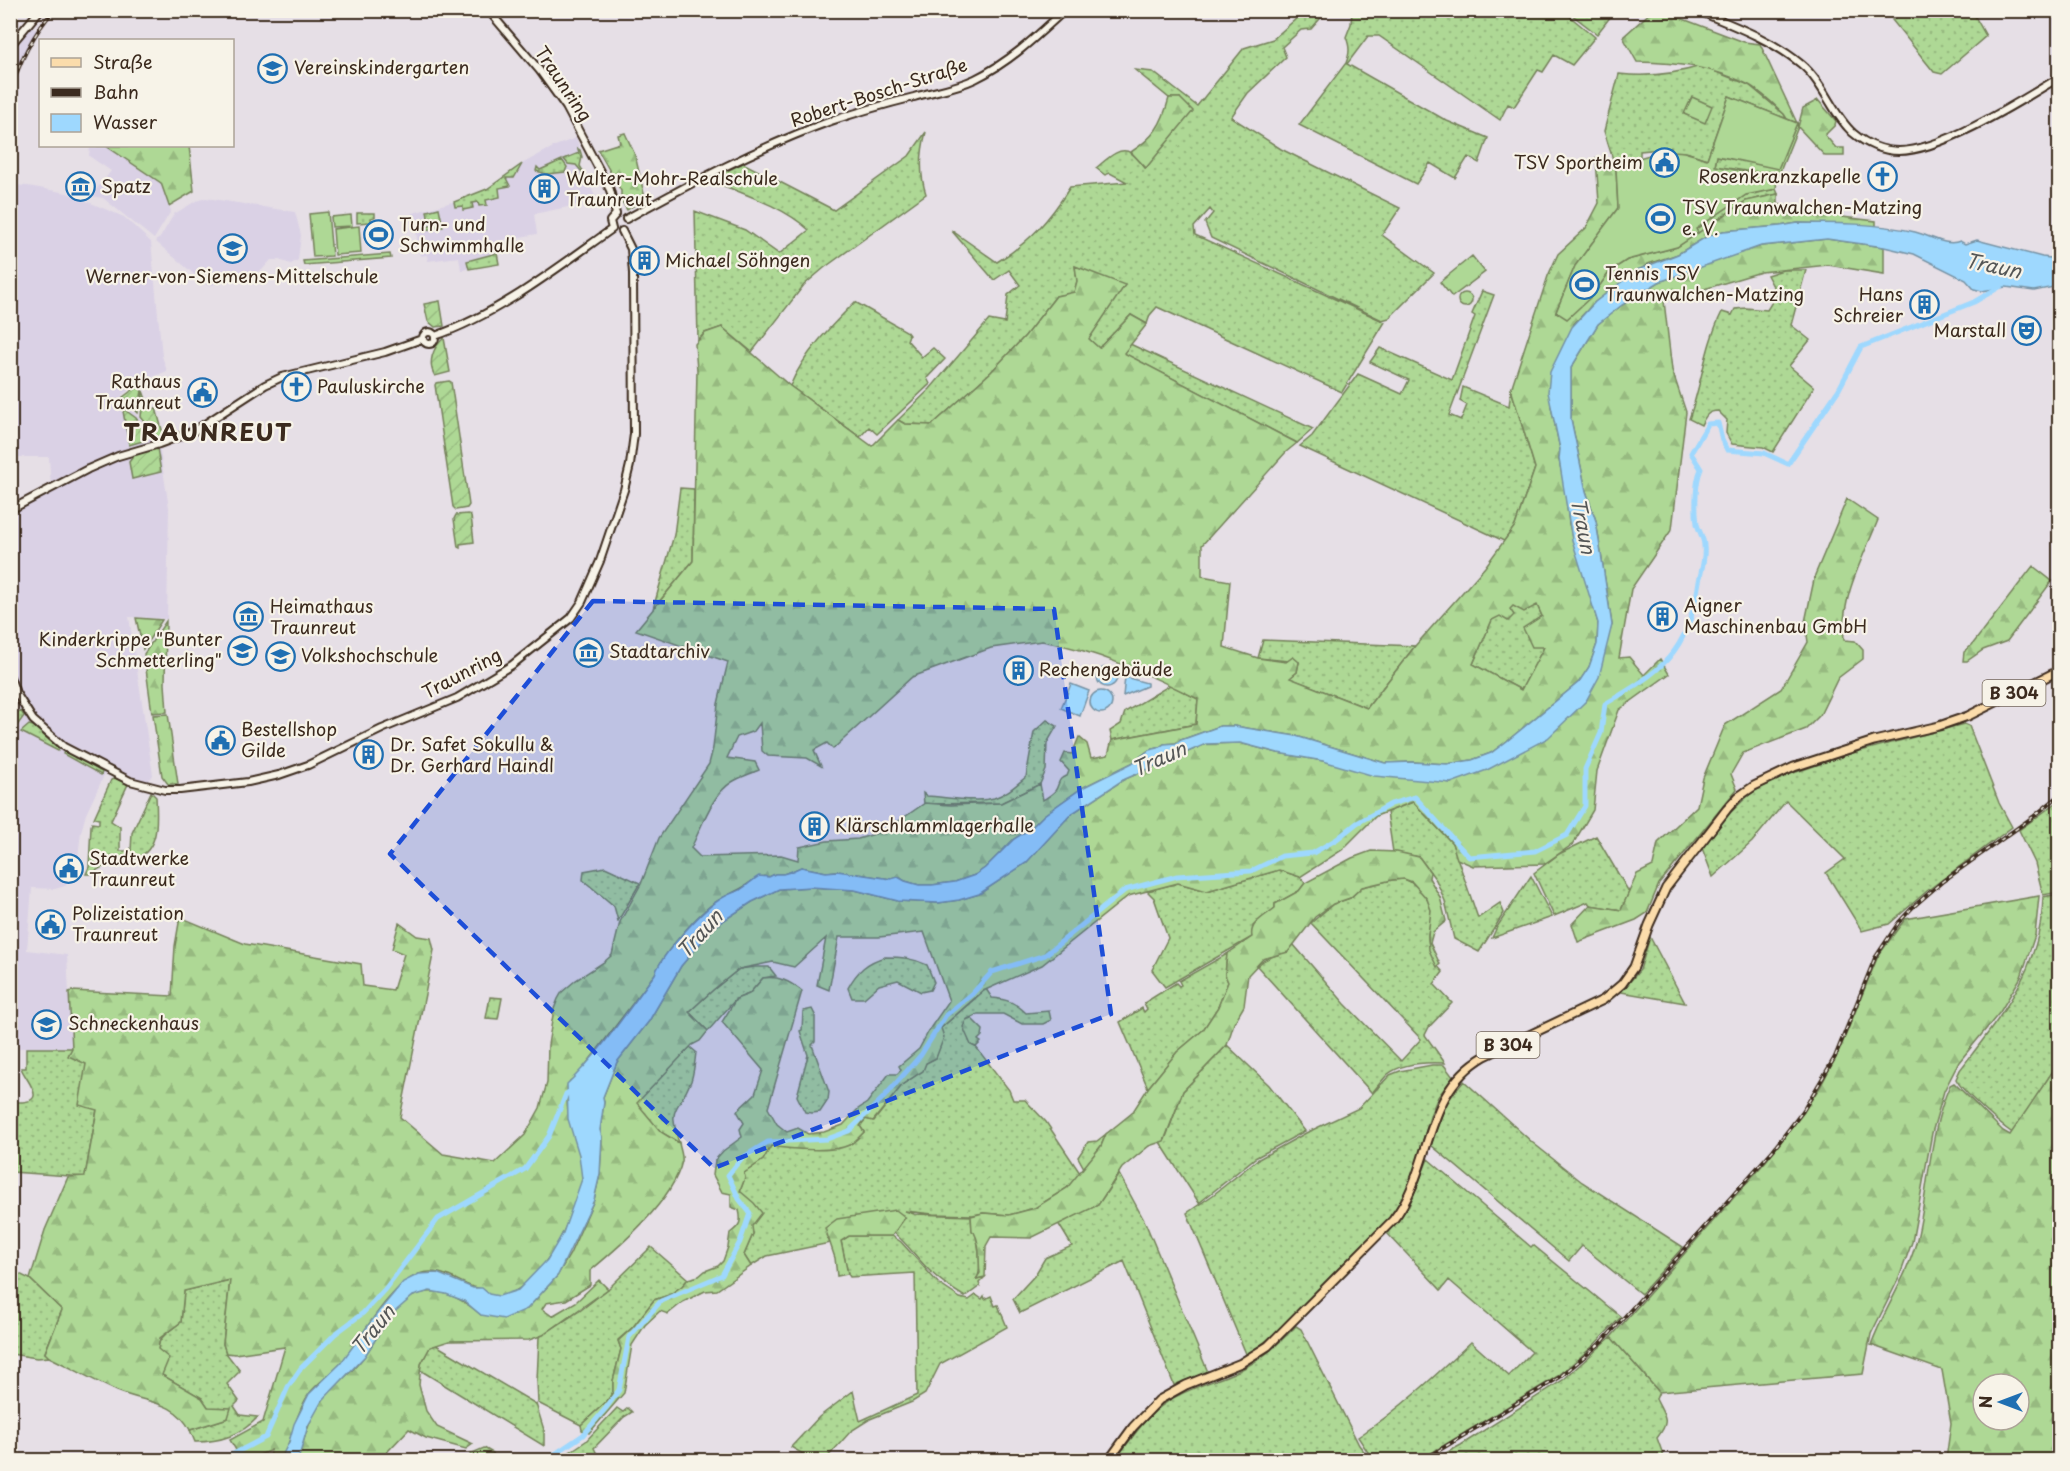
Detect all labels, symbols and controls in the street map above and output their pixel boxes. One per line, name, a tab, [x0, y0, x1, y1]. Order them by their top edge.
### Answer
legend	[39, 39, 234, 147]
street label: Traunring	[529, 40, 599, 126]
text: Straße	[93, 48, 153, 75]
street label: Robert-Bosch-Straße	[787, 50, 970, 133]
school or university icon: Vereinskindergarten	[257, 52, 289, 84]
place label: Vereinskindergarten	[294, 53, 469, 80]
text: Bahn	[93, 78, 139, 105]
text: Wasser	[93, 108, 158, 135]
public building icon: TSV Sportheim	[1648, 147, 1680, 179]
place label: TSV Sportheim	[1514, 148, 1643, 175]
church icon: Rosenkranzkapelle	[1866, 161, 1898, 193]
place label: Rosenkranzkapelle	[1698, 162, 1861, 189]
place label: Walter-Mohr-Realschule Traunreut	[566, 164, 778, 212]
museum icon: Spatz	[64, 171, 96, 203]
place label: Spatz	[101, 172, 151, 199]
building icon: Walter-Mohr-Realschule Traunreut	[529, 173, 561, 205]
place label: TSV Traunwalchen-Matzing e. V.	[1682, 193, 1922, 241]
sports icon: TSV Traunwalchen-Matzing e. V.	[1645, 202, 1677, 234]
place label: Turn- und Schwimmhalle	[399, 210, 525, 258]
sports icon: Turn- und Schwimmhalle	[362, 219, 394, 251]
school or university icon: Werner-von-Siemens-Mittelschule	[216, 232, 248, 264]
water label: Traun	[1962, 244, 2025, 286]
building icon: Michael Söhngen	[628, 245, 660, 277]
place label: Michael Söhngen	[665, 246, 810, 273]
place label: Tennis TSV Traunwalchen-Matzing	[1605, 259, 1804, 307]
place label: Werner-von-Siemens-Mittelschule	[85, 262, 379, 289]
sports icon: Tennis TSV Traunwalchen-Matzing	[1568, 268, 1600, 300]
place label: Hans Schreier	[1833, 280, 1904, 328]
building icon: Hans Schreier	[1908, 289, 1940, 321]
theatre icon: Marstall	[2011, 315, 2043, 347]
place label: Marstall	[1934, 316, 2006, 343]
place label: Rathaus Traunreut	[95, 367, 181, 415]
church icon: Pauluskirche	[280, 371, 312, 403]
place label: Pauluskirche	[317, 372, 425, 399]
public building icon: Rathaus Traunreut	[186, 376, 218, 408]
district label: TRAUNREUT	[123, 413, 293, 449]
water label: Traun	[1564, 495, 1604, 557]
place label: Aigner Maschinenbau GmbH	[1684, 591, 1867, 639]
place label: Heimathaus Traunreut	[270, 592, 373, 640]
building icon: Aigner Maschinenbau GmbH	[1647, 600, 1679, 632]
museum icon: Heimathaus Traunreut	[233, 601, 265, 633]
place label: Kinderkrippe "Bunter Schmetterling"	[39, 625, 223, 673]
school or university icon: Kinderkrippe "Bunter Schmetterling"	[227, 634, 259, 666]
museum icon: Stadtarchiv	[572, 636, 604, 668]
place label: Stadtarchiv	[609, 637, 710, 664]
school or university icon: Volkshochschule	[264, 640, 296, 672]
place label: Volkshochschule	[301, 641, 439, 668]
street label: Traunring	[417, 641, 506, 705]
building icon: Rechengebäude	[1002, 654, 1034, 686]
place label: Rechengebäude	[1039, 655, 1173, 682]
road number: B 304	[1982, 680, 2046, 706]
place label: Bestellshop Gilde	[241, 715, 337, 763]
public building icon: Bestellshop Gilde	[204, 724, 236, 756]
place label: Dr. Safet Sokullu & Dr. Gerhard Haindl	[390, 730, 554, 778]
water label: Traun	[1127, 733, 1191, 783]
building icon: Dr. Safet Sokullu & Dr. Gerhard Haindl	[353, 739, 385, 771]
building icon: Klärschlammlagerhalle	[798, 810, 830, 842]
place label: Klärschlammlagerhalle	[835, 811, 1034, 838]
place label: Stadtwerke Traunreut	[89, 844, 189, 892]
public building icon: Stadtwerke Traunreut	[52, 853, 84, 885]
place label: Polizeistation Traunreut	[72, 899, 184, 947]
water label: Traun	[669, 902, 730, 964]
public building icon: Polizeistation Traunreut	[35, 908, 67, 940]
school or university icon: Schneckenhaus	[31, 1008, 63, 1040]
place label: Schneckenhaus	[68, 1009, 199, 1036]
road number: B 304	[1476, 1032, 1540, 1058]
water label: Traun	[343, 1297, 402, 1361]
north arrow	[1971, 1372, 2031, 1432]
text: N	[1973, 1396, 1997, 1408]

